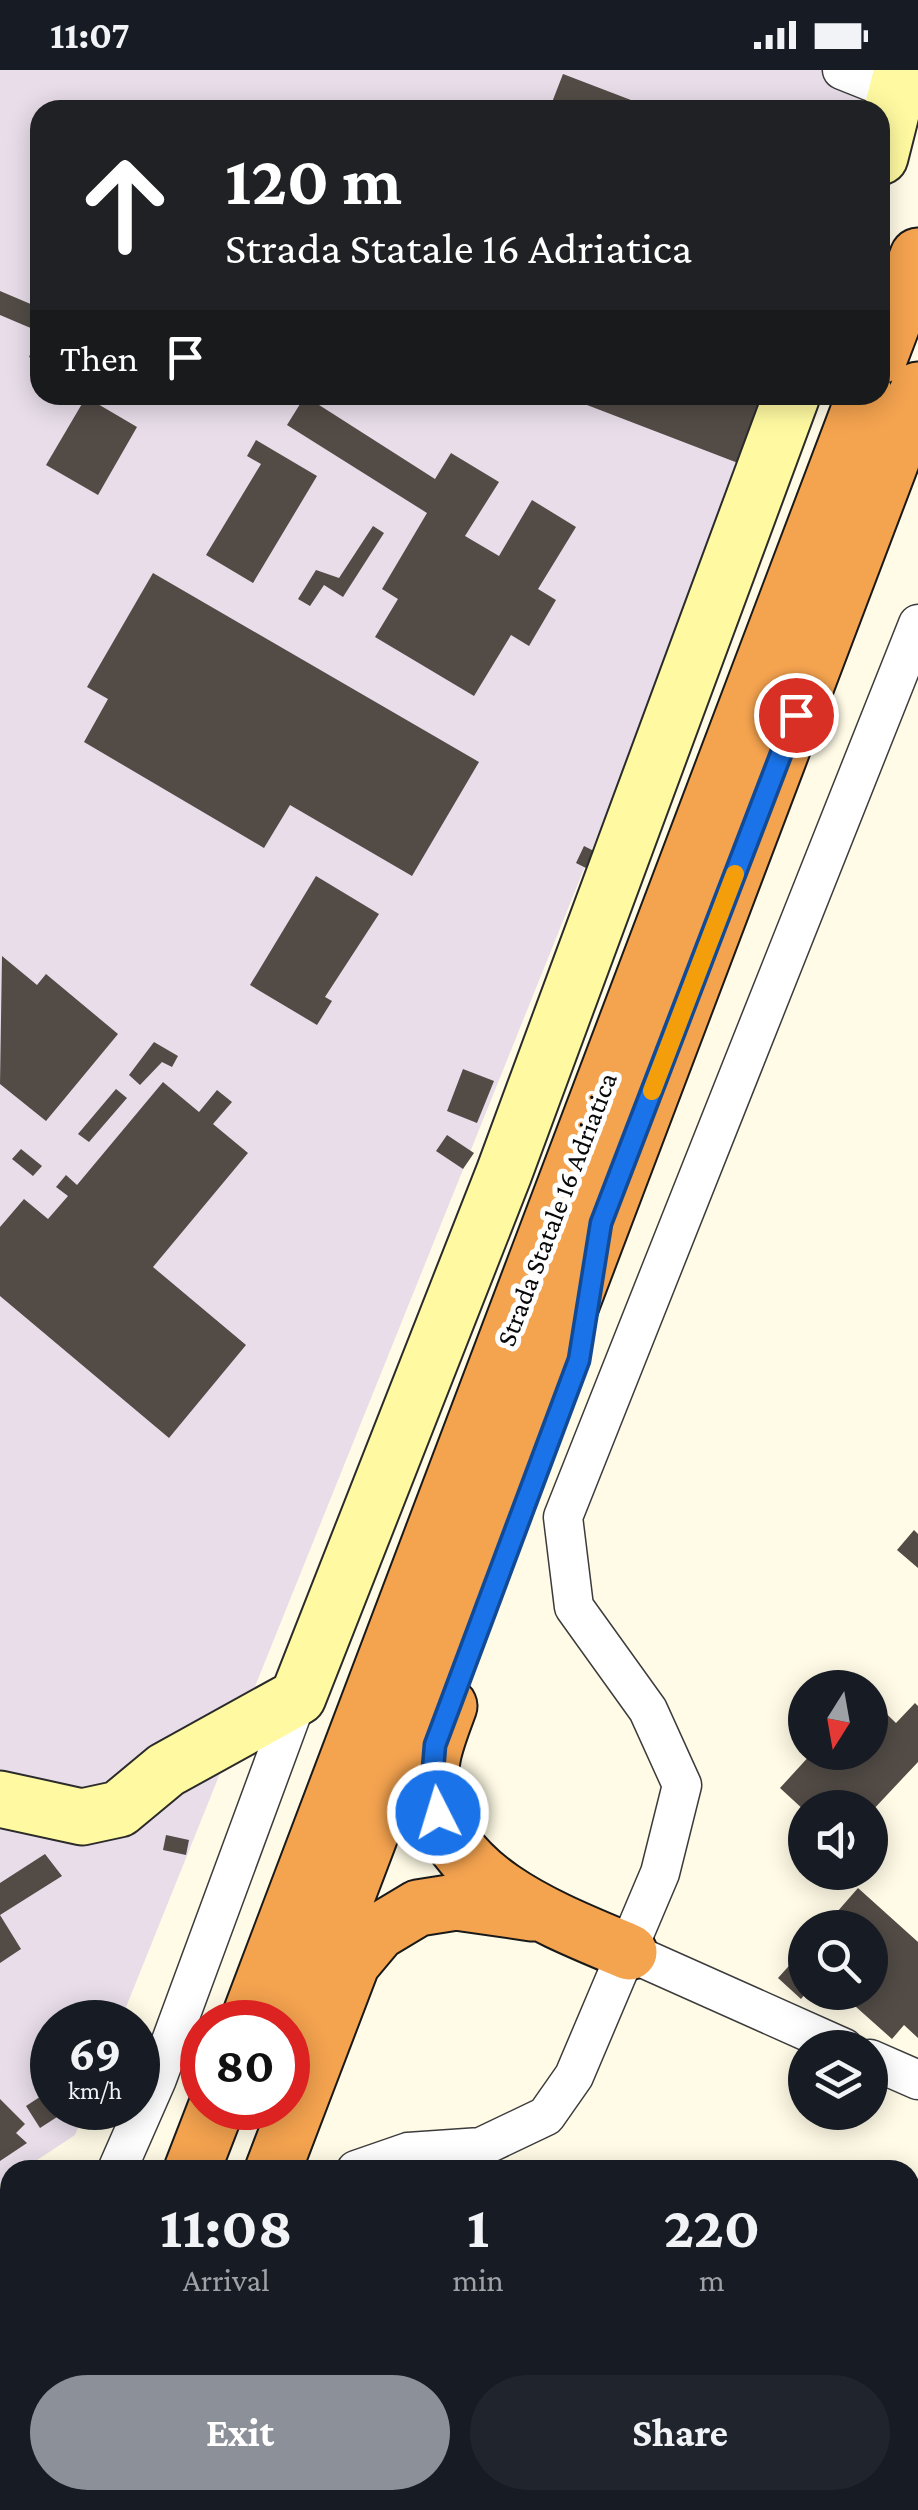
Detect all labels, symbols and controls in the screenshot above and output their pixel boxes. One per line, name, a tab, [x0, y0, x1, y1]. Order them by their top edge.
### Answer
text: 11:07	[50, 14, 130, 56]
icon: ahead	[60, 140, 190, 270]
text: 120 m	[225, 141, 402, 219]
text: Strada Statale 16 Adriatica	[225, 223, 692, 273]
icon: arrive	[158, 330, 213, 385]
text: Then	[60, 337, 138, 379]
pin	[754, 673, 839, 758]
icon: arrive	[769, 688, 824, 743]
street label: Strada Statale 16 Adriatica	[490, 1068, 623, 1350]
north arrow	[788, 1670, 888, 1770]
map controls	[788, 1670, 888, 2130]
position arrow	[386, 1761, 490, 1865]
button: sound	[788, 1790, 888, 1890]
button: search	[788, 1910, 888, 2010]
speed limit sign: 80	[180, 2000, 310, 2130]
text: 69	[68, 2025, 122, 2081]
button: layers	[788, 2030, 888, 2130]
text: km/h	[68, 2077, 122, 2104]
text: 11:08	[160, 2193, 293, 2260]
text: 1	[467, 2193, 489, 2260]
text: 220	[663, 2193, 760, 2260]
text: Arrival	[183, 2262, 270, 2298]
text: min	[452, 2262, 504, 2298]
text: m	[699, 2262, 725, 2298]
button: Exit	[30, 2375, 450, 2490]
button: Share	[470, 2375, 890, 2490]

